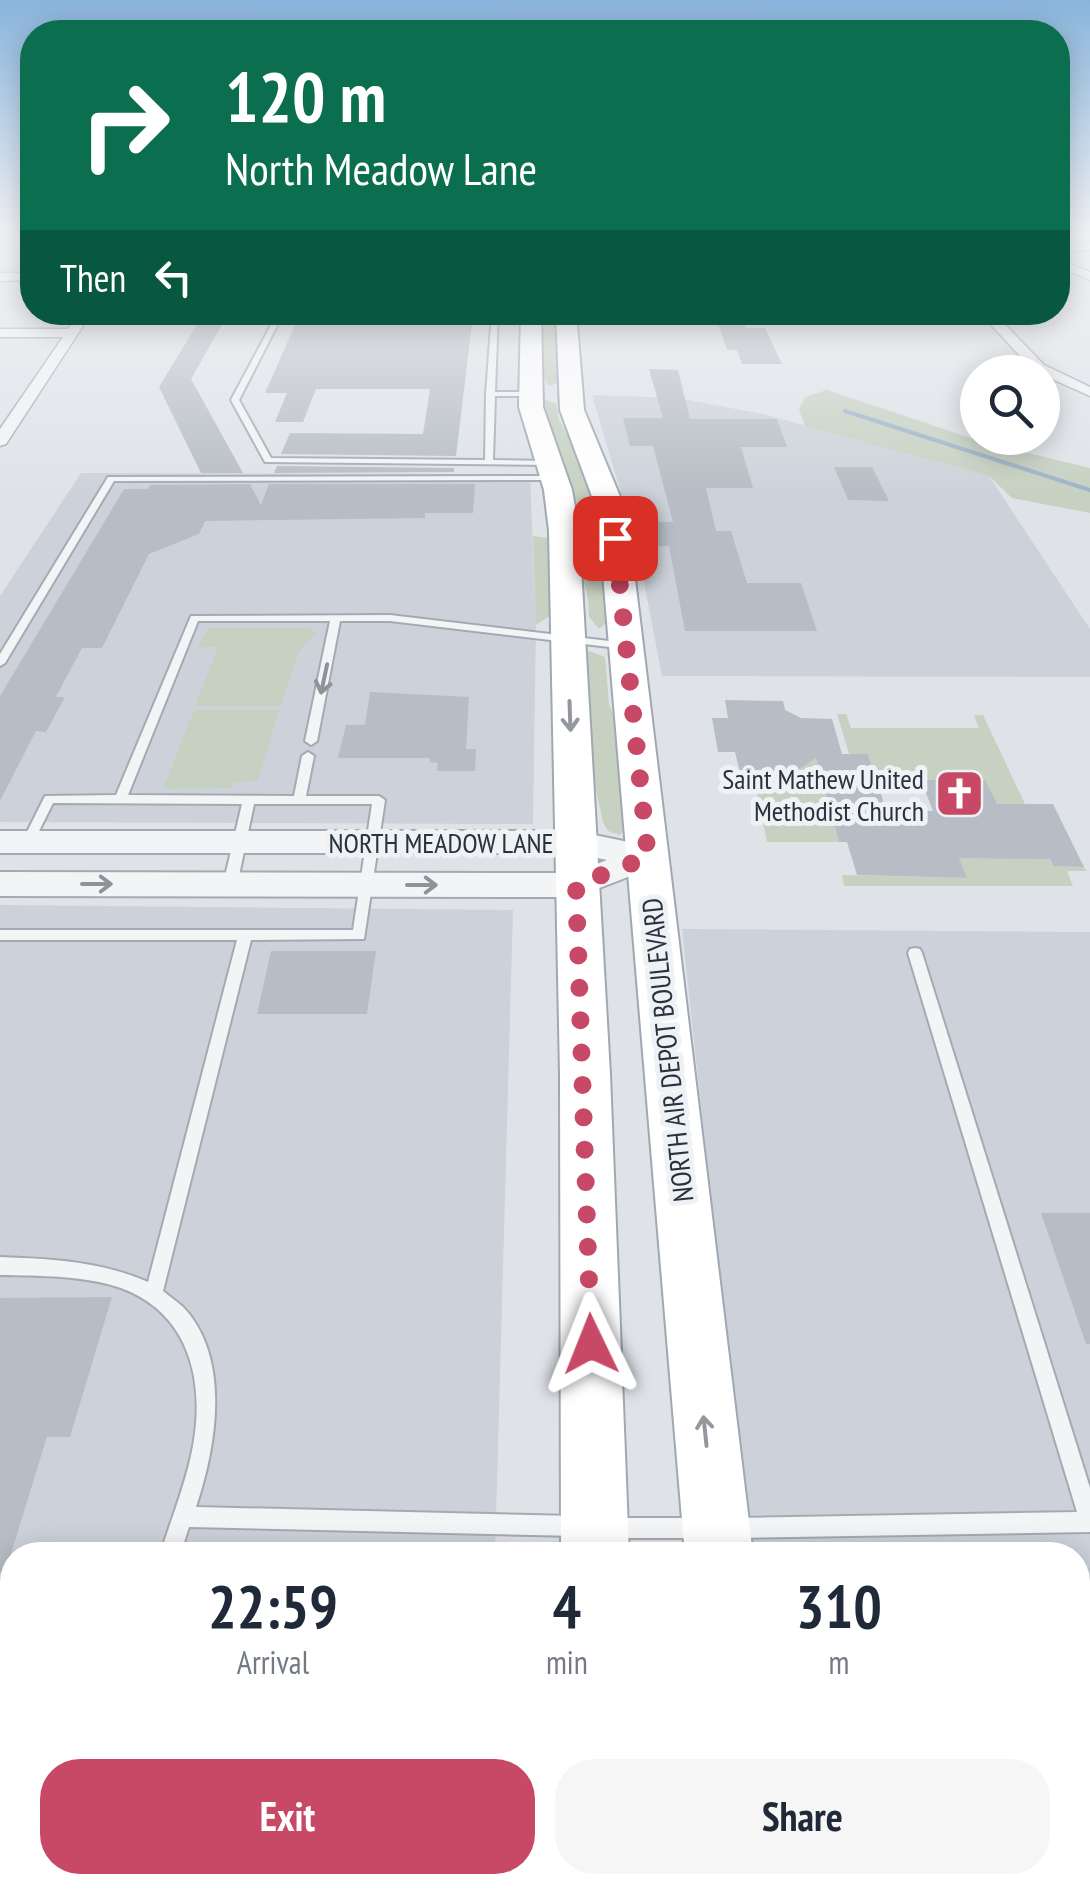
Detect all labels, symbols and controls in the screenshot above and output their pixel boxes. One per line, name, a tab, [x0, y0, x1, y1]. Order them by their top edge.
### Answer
text: 120 m	[225, 51, 386, 141]
icon: right	[60, 60, 190, 190]
text: North Meadow Lane	[225, 139, 537, 197]
icon: left	[146, 250, 201, 305]
text: Then	[60, 253, 126, 302]
map controls	[960, 355, 1060, 455]
button: search	[960, 355, 1060, 455]
pin	[573, 496, 658, 581]
icon: arrive	[588, 511, 643, 566]
one-way arrow	[313, 662, 332, 694]
one-way arrow	[561, 700, 580, 732]
place label: Saint Mathew United Methodist Church	[722, 760, 924, 829]
church icon: Saint Mathew United Methodist Church	[933, 768, 985, 820]
street label: NORTH MEADOW LANE	[328, 824, 554, 861]
one-way arrow	[80, 874, 113, 894]
one-way arrow	[406, 876, 438, 894]
street label: NORTH AIR DEPOT BOULEVARD	[633, 896, 701, 1204]
position arrow	[539, 1292, 643, 1396]
one-way arrow	[695, 1416, 714, 1448]
text: 22:59	[208, 1567, 338, 1645]
text: 4	[553, 1567, 581, 1645]
text: 310	[796, 1567, 882, 1645]
text: Arrival	[237, 1641, 309, 1683]
text: min	[546, 1641, 588, 1683]
text: m	[828, 1641, 849, 1683]
button: Exit	[40, 1759, 535, 1874]
button: Share	[555, 1759, 1050, 1874]

